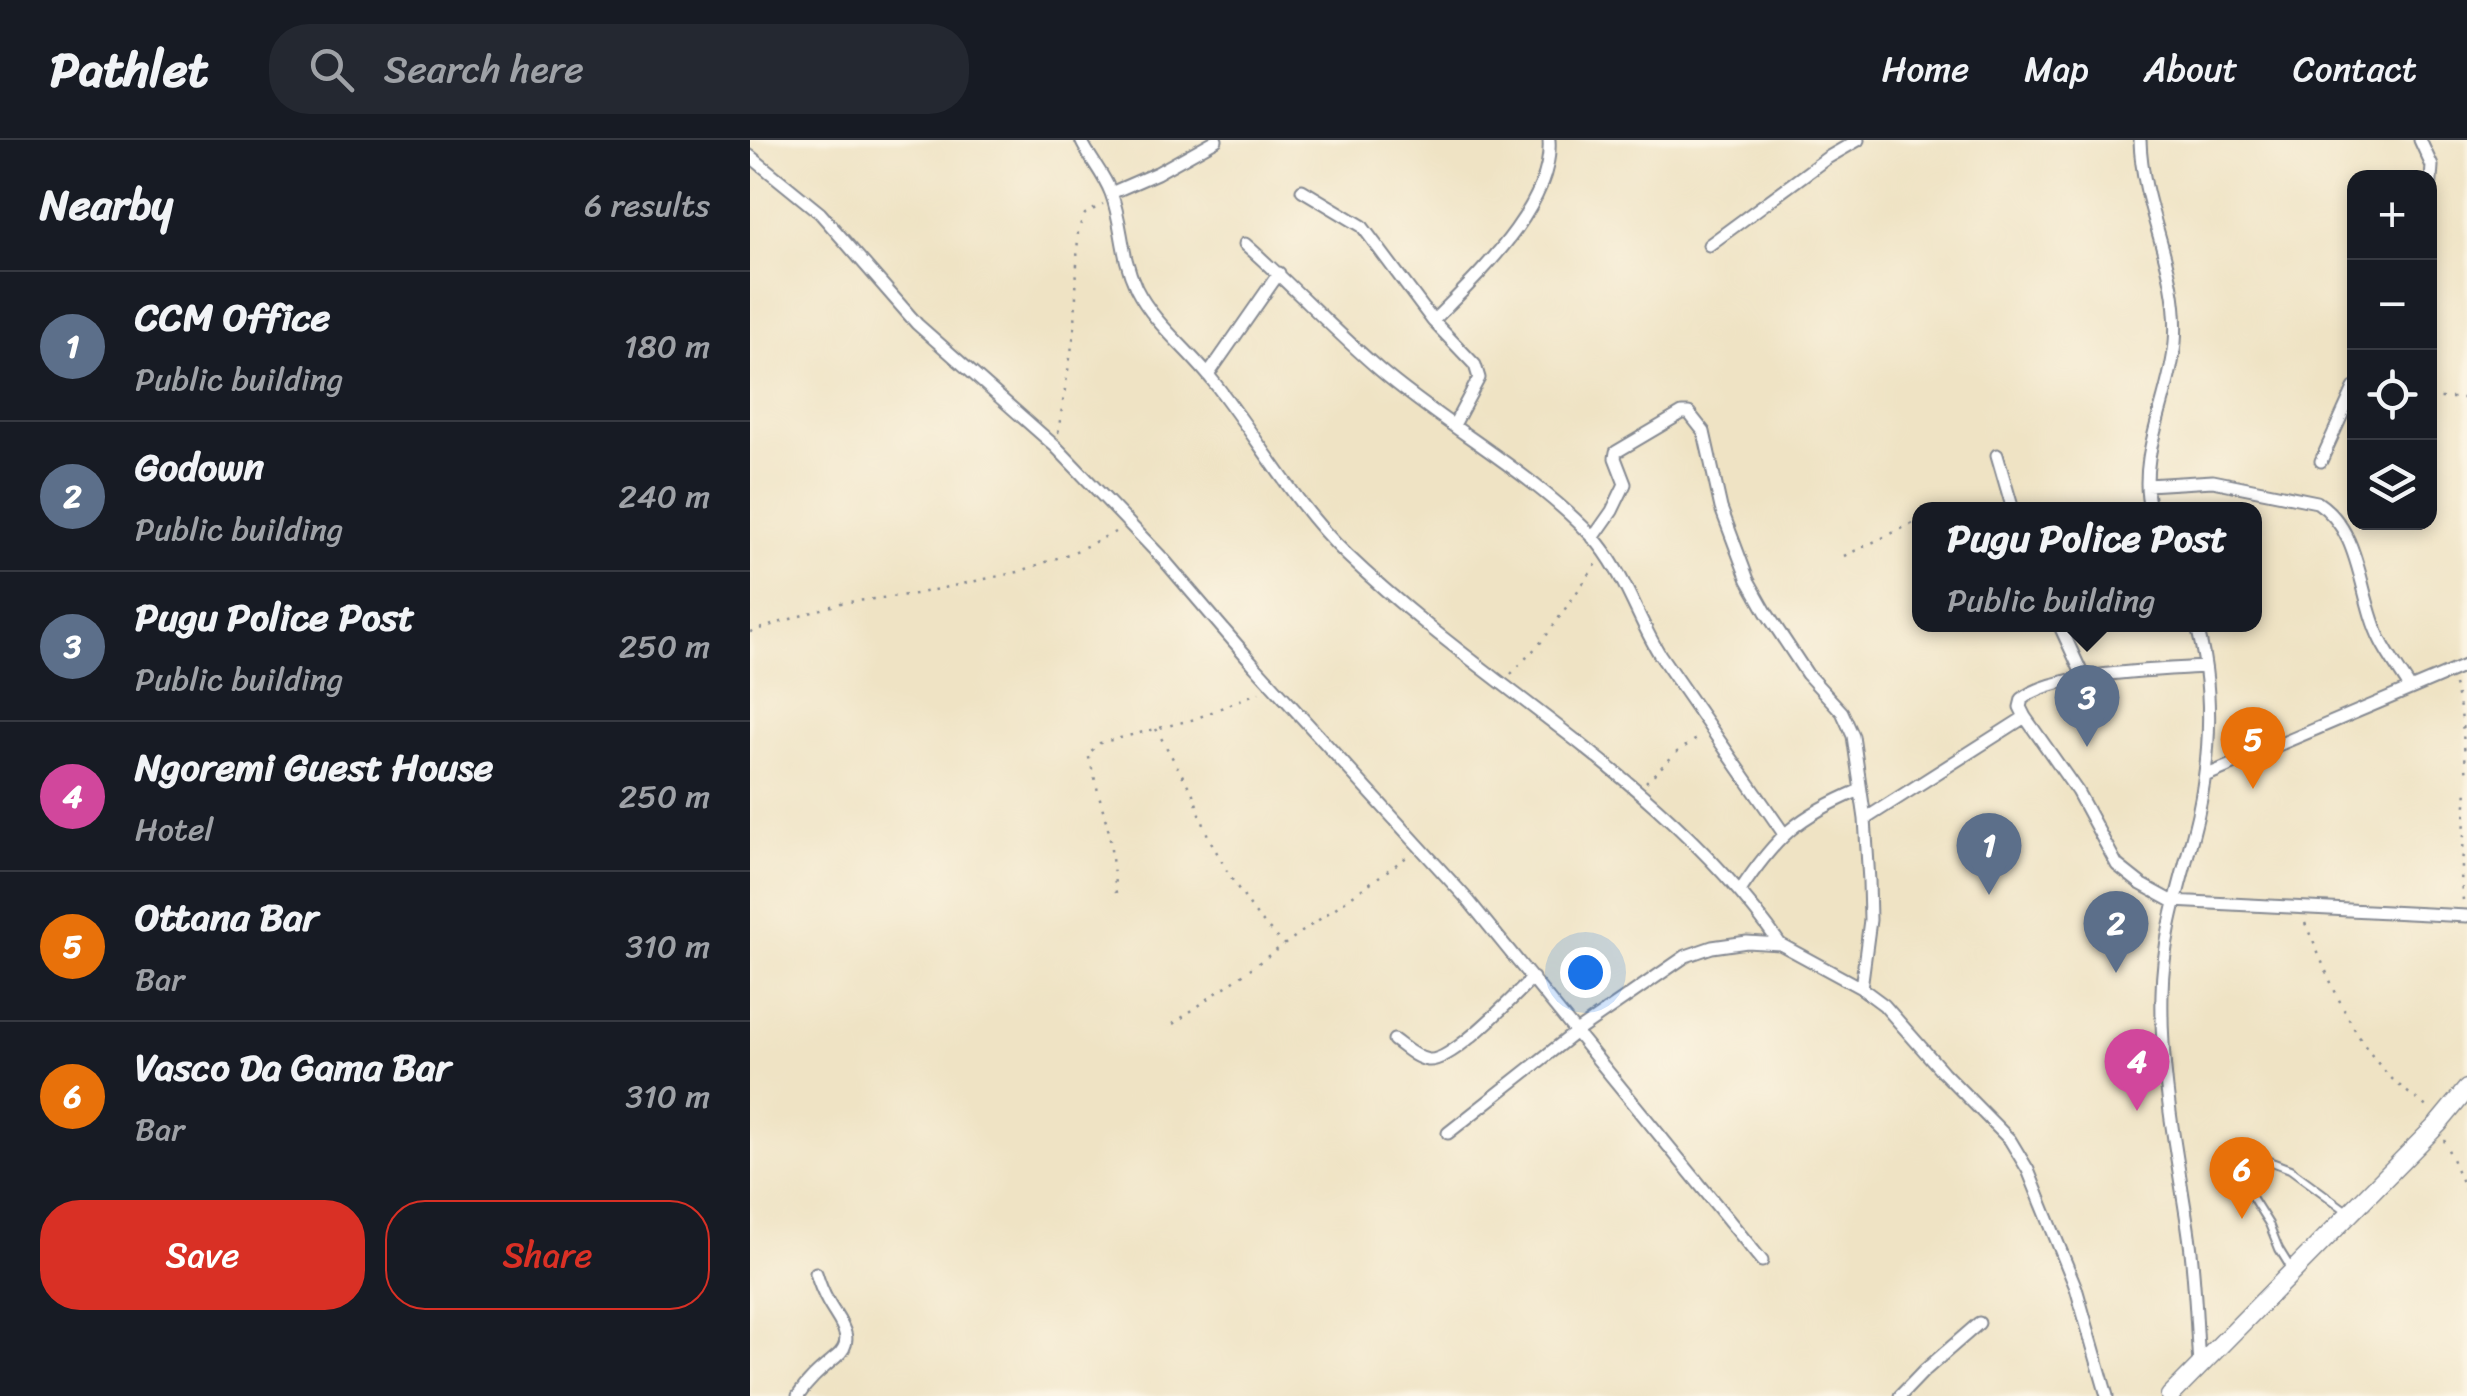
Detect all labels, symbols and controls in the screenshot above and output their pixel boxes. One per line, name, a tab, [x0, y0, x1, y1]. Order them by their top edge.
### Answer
search box	[269, 24, 969, 114]
text: Pathlet	[50, 27, 209, 112]
text: Search here	[384, 36, 584, 103]
text: Home	[1882, 38, 1969, 100]
text: Map	[2024, 38, 2089, 100]
text: About	[2144, 38, 2238, 100]
text: Contact	[2293, 38, 2417, 100]
icon: search	[304, 42, 359, 97]
text: Nearby	[40, 168, 173, 242]
map controls	[2347, 170, 2437, 530]
button: +	[2347, 170, 2437, 260]
text: 6 results	[584, 177, 710, 234]
button: −	[2347, 260, 2437, 350]
text: CCM Office	[135, 284, 330, 351]
text: 1	[66, 318, 79, 375]
text: 180 m	[624, 318, 710, 375]
button: locate	[2347, 350, 2437, 440]
text: Public building	[135, 351, 343, 408]
text: Godown	[135, 434, 264, 501]
button: layers	[2347, 440, 2437, 530]
text: 2	[63, 468, 82, 525]
text: 240 m	[618, 468, 710, 525]
text: Public building	[135, 501, 343, 558]
popup	[1912, 502, 2262, 632]
text: Pugu Police Post	[1947, 505, 2227, 572]
text: Public building	[1947, 572, 2155, 629]
text: Pugu Police Post	[135, 584, 415, 651]
text: 3	[64, 618, 81, 675]
text: 250 m	[619, 618, 710, 675]
text: Public building	[135, 651, 343, 708]
pin: 3	[2054, 664, 2120, 747]
pin: 5	[2220, 706, 2286, 789]
text: Ngoremi Guest House	[135, 734, 493, 801]
text: 4	[62, 768, 83, 825]
text: 250 m	[619, 768, 710, 825]
text: Hotel	[135, 801, 213, 858]
pin: 1	[1956, 812, 2022, 895]
text: Ottana Bar	[135, 884, 318, 951]
pin: 2	[2084, 890, 2148, 973]
text: 5	[63, 918, 82, 975]
text: 310 m	[626, 918, 710, 975]
your location	[1560, 947, 1611, 998]
text: Bar	[135, 951, 184, 1008]
pin: 4	[2104, 1028, 2170, 1111]
text: Vasco Da Gama Bar	[135, 1034, 451, 1101]
text: 6	[63, 1068, 82, 1125]
text: 310 m	[626, 1068, 710, 1125]
text: Bar	[135, 1101, 184, 1158]
pin: 6	[2210, 1136, 2274, 1219]
button: Save	[40, 1200, 365, 1310]
button: Share	[385, 1200, 710, 1310]

